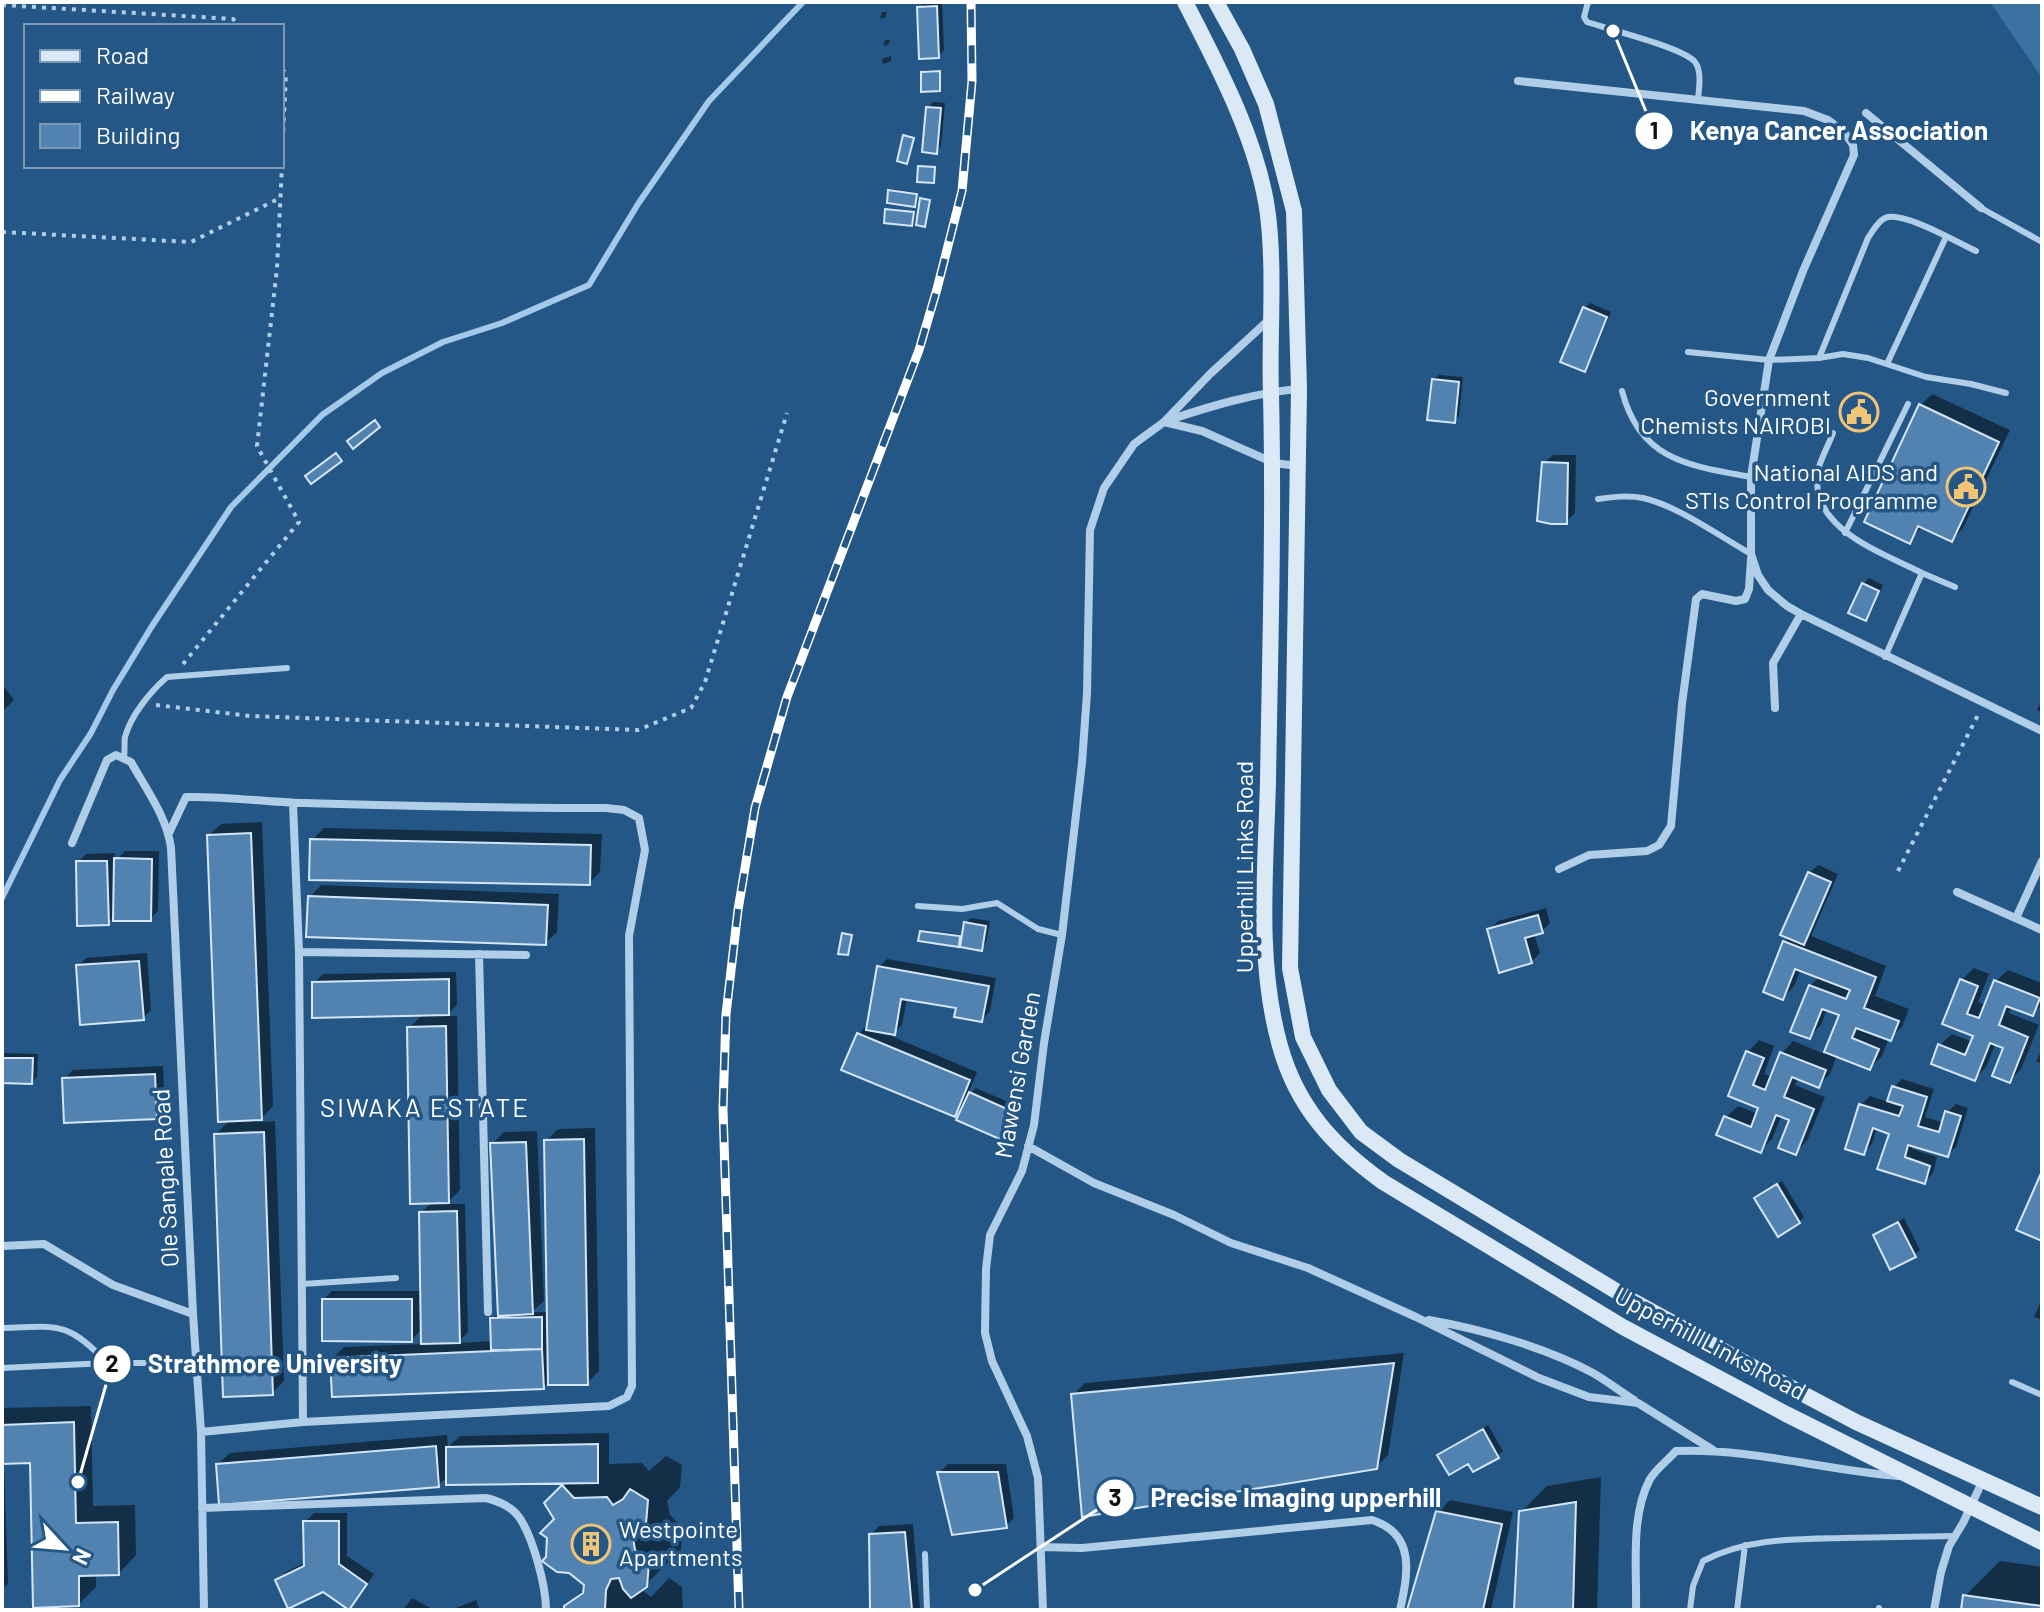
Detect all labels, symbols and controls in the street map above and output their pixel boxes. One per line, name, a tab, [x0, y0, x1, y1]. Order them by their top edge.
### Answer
legend	[24, 24, 284, 168]
text: Road	[96, 40, 149, 69]
text: Railway	[96, 80, 175, 109]
callout: Kenya Cancer Association	[1634, 106, 2004, 156]
text: Kenya Cancer Association	[1690, 114, 1988, 145]
text: 1	[1650, 115, 1658, 144]
text: Building	[96, 120, 180, 149]
place label: Government Chemists NAIROBI	[1640, 382, 1831, 439]
public building icon: Government Chemists NAIROBI	[1838, 391, 1880, 433]
place label: National AIDS and STIs Control Programme	[1685, 457, 1938, 514]
public building icon: National AIDS and STIs Control Programme	[1945, 466, 1987, 508]
street label: Upperhill Links Road	[1229, 761, 1258, 973]
street label: Mawensi Garden	[988, 989, 1045, 1160]
street label: Ole Sangale Road	[145, 1088, 184, 1268]
district label: SIWAKA ESTATE	[320, 1091, 530, 1122]
street label: Upperhill Links Road	[1610, 1280, 1811, 1405]
callout: Strathmore University	[92, 1339, 418, 1389]
text: Strathmore University	[148, 1347, 402, 1378]
text: 2	[105, 1348, 119, 1377]
callout: Precise Imaging upperhill	[1095, 1473, 1458, 1523]
text: Precise Imaging upperhill	[1151, 1481, 1441, 1512]
text: 3	[1109, 1482, 1121, 1511]
north arrow	[24, 1508, 104, 1588]
place label: Westpointe Apartments	[619, 1514, 743, 1571]
building icon: Westpointe Apartments	[570, 1523, 612, 1565]
text: N	[68, 1545, 98, 1569]

